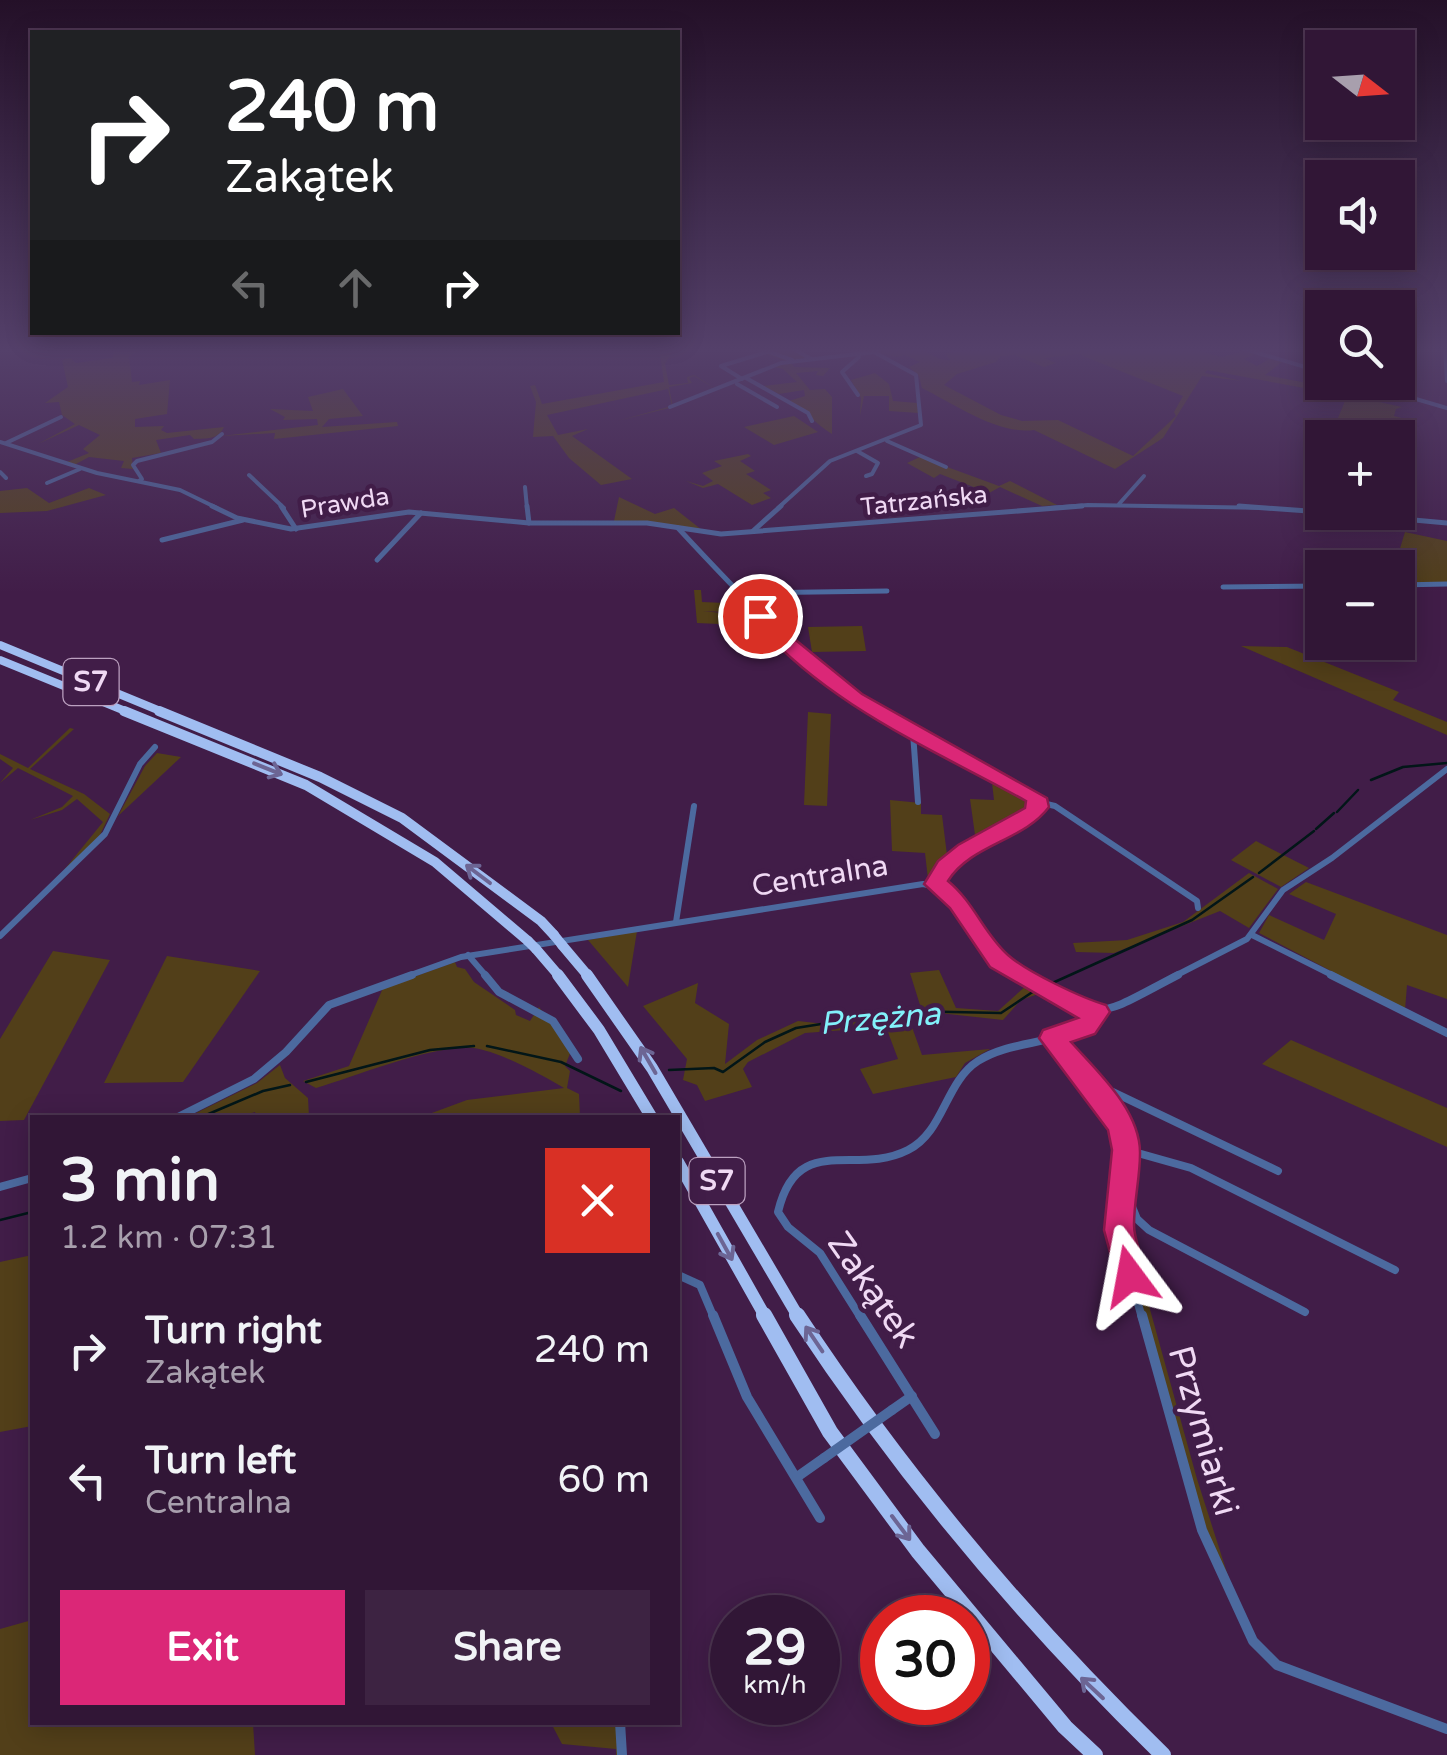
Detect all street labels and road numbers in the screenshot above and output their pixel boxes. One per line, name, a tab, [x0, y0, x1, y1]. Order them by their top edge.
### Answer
street label: Tatrzańska	[859, 479, 989, 523]
street label: Prawda	[298, 481, 392, 525]
road number: S7	[64, 659, 118, 705]
street label: Centralna	[749, 847, 891, 905]
road number: S7	[690, 1158, 744, 1204]
street label: Zakątek	[818, 1224, 928, 1356]
street label: Przymiarki	[1159, 1341, 1247, 1521]

